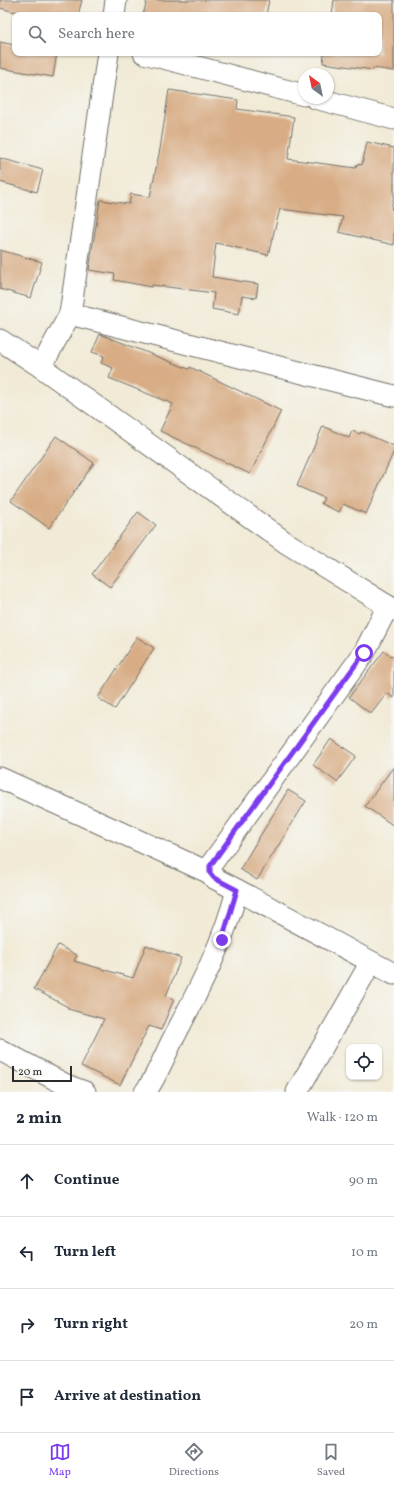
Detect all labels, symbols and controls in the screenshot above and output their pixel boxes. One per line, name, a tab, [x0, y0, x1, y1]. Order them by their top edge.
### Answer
search box	[12, 12, 382, 56]
icon: search	[26, 23, 48, 45]
text: Search here	[58, 24, 135, 45]
north arrow	[298, 68, 334, 104]
route start	[355, 644, 373, 662]
route end	[213, 931, 231, 949]
map controls	[346, 1044, 382, 1080]
button: locate	[346, 1044, 382, 1080]
scale bar	[12, 1064, 72, 1083]
text: 20 m	[18, 1065, 42, 1080]
text: 2 min	[16, 1107, 62, 1130]
text: Walk · 120 m	[307, 1109, 378, 1127]
icon: ahead	[16, 1170, 38, 1192]
text: Continue	[54, 1170, 119, 1191]
text: 90 m	[349, 1172, 378, 1190]
icon: left	[16, 1242, 38, 1264]
text: Turn left	[54, 1242, 116, 1263]
text: 10 m	[351, 1244, 378, 1262]
icon: right	[16, 1314, 38, 1336]
text: Turn right	[54, 1314, 128, 1335]
text: 20 m	[349, 1316, 378, 1334]
icon: arrive	[16, 1386, 38, 1408]
text: Arrive at destination	[54, 1386, 201, 1407]
tab: Map	[49, 1441, 71, 1480]
tab: Directions	[169, 1441, 219, 1480]
tab: Saved	[317, 1441, 345, 1480]

